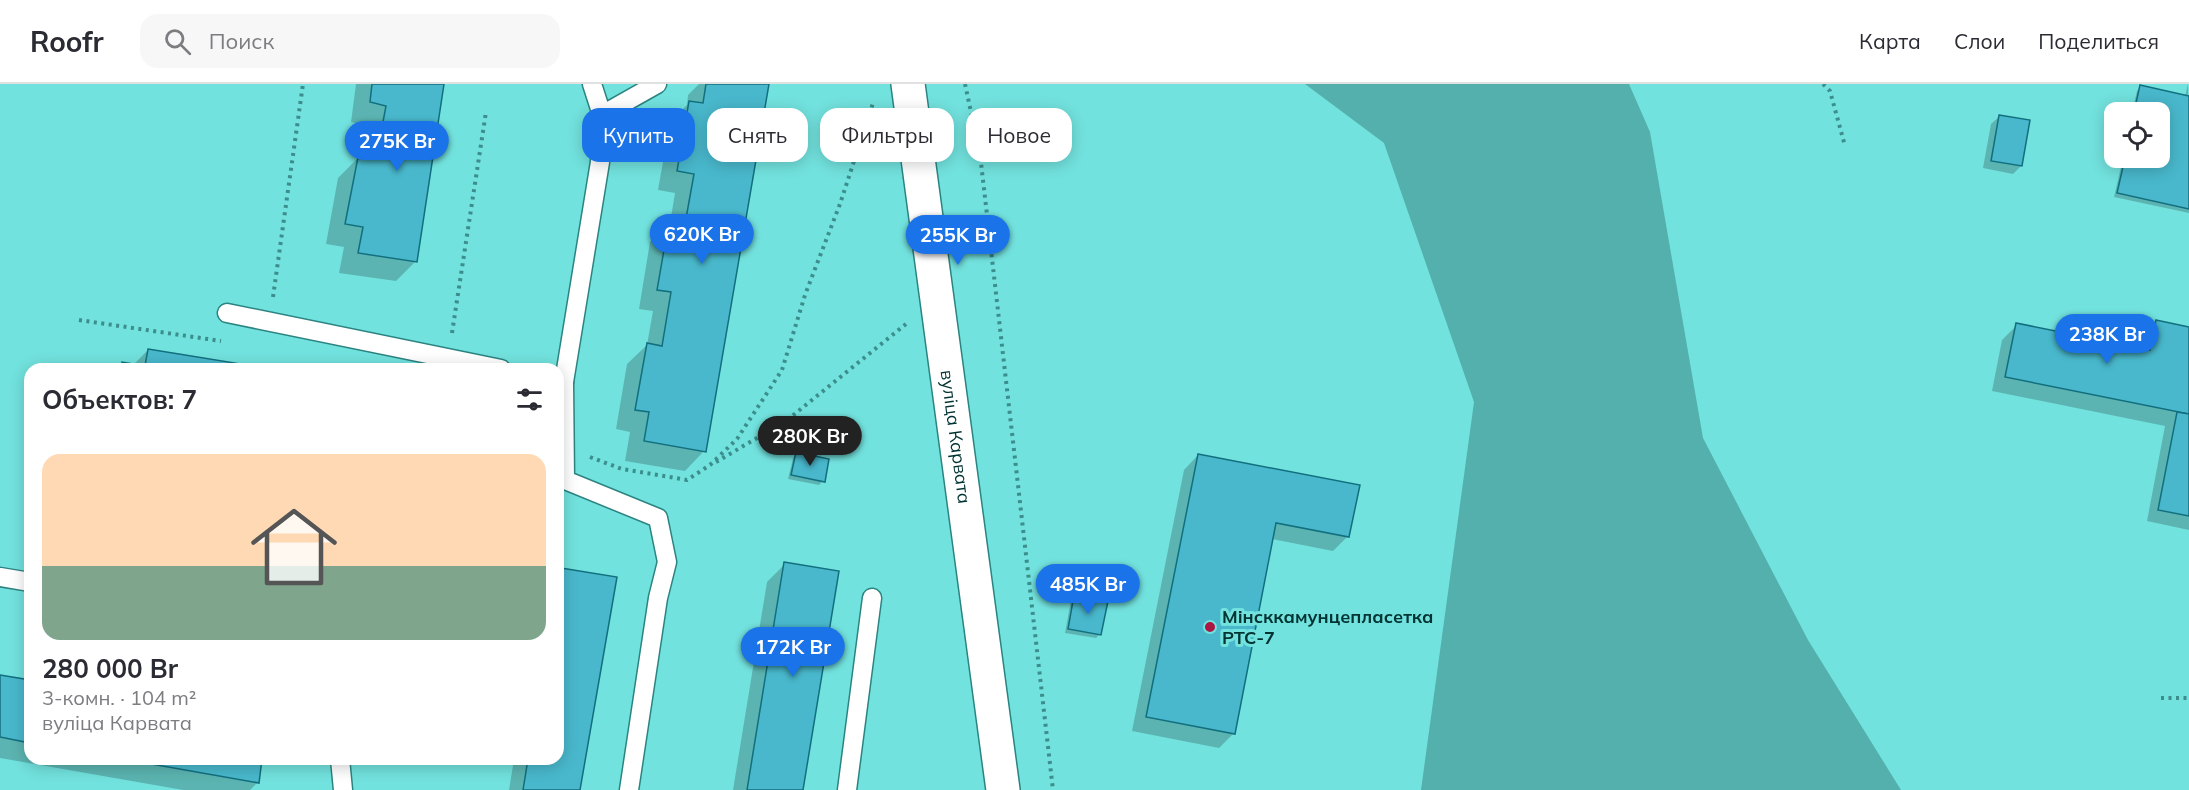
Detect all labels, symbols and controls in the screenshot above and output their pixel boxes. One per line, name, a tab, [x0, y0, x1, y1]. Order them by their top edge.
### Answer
search box	[140, 14, 560, 68]
text: Roofr	[30, 24, 104, 59]
icon: search	[161, 25, 194, 58]
text: Поиск	[209, 27, 274, 55]
text: Карта	[1859, 28, 1921, 54]
text: Слои	[1954, 28, 2005, 54]
text: Поделиться	[2038, 28, 2159, 54]
map controls	[2104, 102, 2170, 168]
button: locate	[2104, 102, 2170, 168]
chip: Купить	[582, 108, 695, 162]
chip: Снять	[707, 108, 808, 162]
chip: Фильтры	[820, 108, 954, 162]
chip: Новое	[966, 108, 1072, 162]
pin: 275K Br	[342, 121, 452, 172]
text: 275K Br	[359, 128, 435, 153]
pin: 620K Br	[647, 214, 757, 265]
pin: 255K Br	[903, 215, 1013, 266]
text: 620K Br	[664, 221, 740, 246]
text: 255K Br	[920, 222, 996, 247]
pin: 238K Br	[2052, 314, 2162, 365]
text: 238K Br	[2069, 321, 2145, 346]
street label: вуліца Карвата	[936, 368, 976, 505]
text: Объектов: 7	[42, 383, 197, 416]
icon: filters	[513, 383, 546, 416]
pin: 280K Br	[755, 416, 865, 467]
text: 280K Br	[772, 423, 848, 448]
icon: home	[240, 493, 348, 601]
pin: 485K Br	[1033, 564, 1143, 615]
text: 485K Br	[1050, 571, 1126, 596]
place label: Мінсккамунцепласетка РТС-7	[1222, 605, 1434, 649]
marker: Мінсккамунцепласетка РТС-7	[1203, 620, 1217, 634]
pin: 172K Br	[738, 627, 848, 678]
text: 172K Br	[755, 634, 831, 659]
text: 280 000 Br	[42, 652, 178, 685]
text: 3-комн. · 104 m²	[42, 685, 196, 710]
text: вуліца Карвата	[42, 710, 192, 735]

